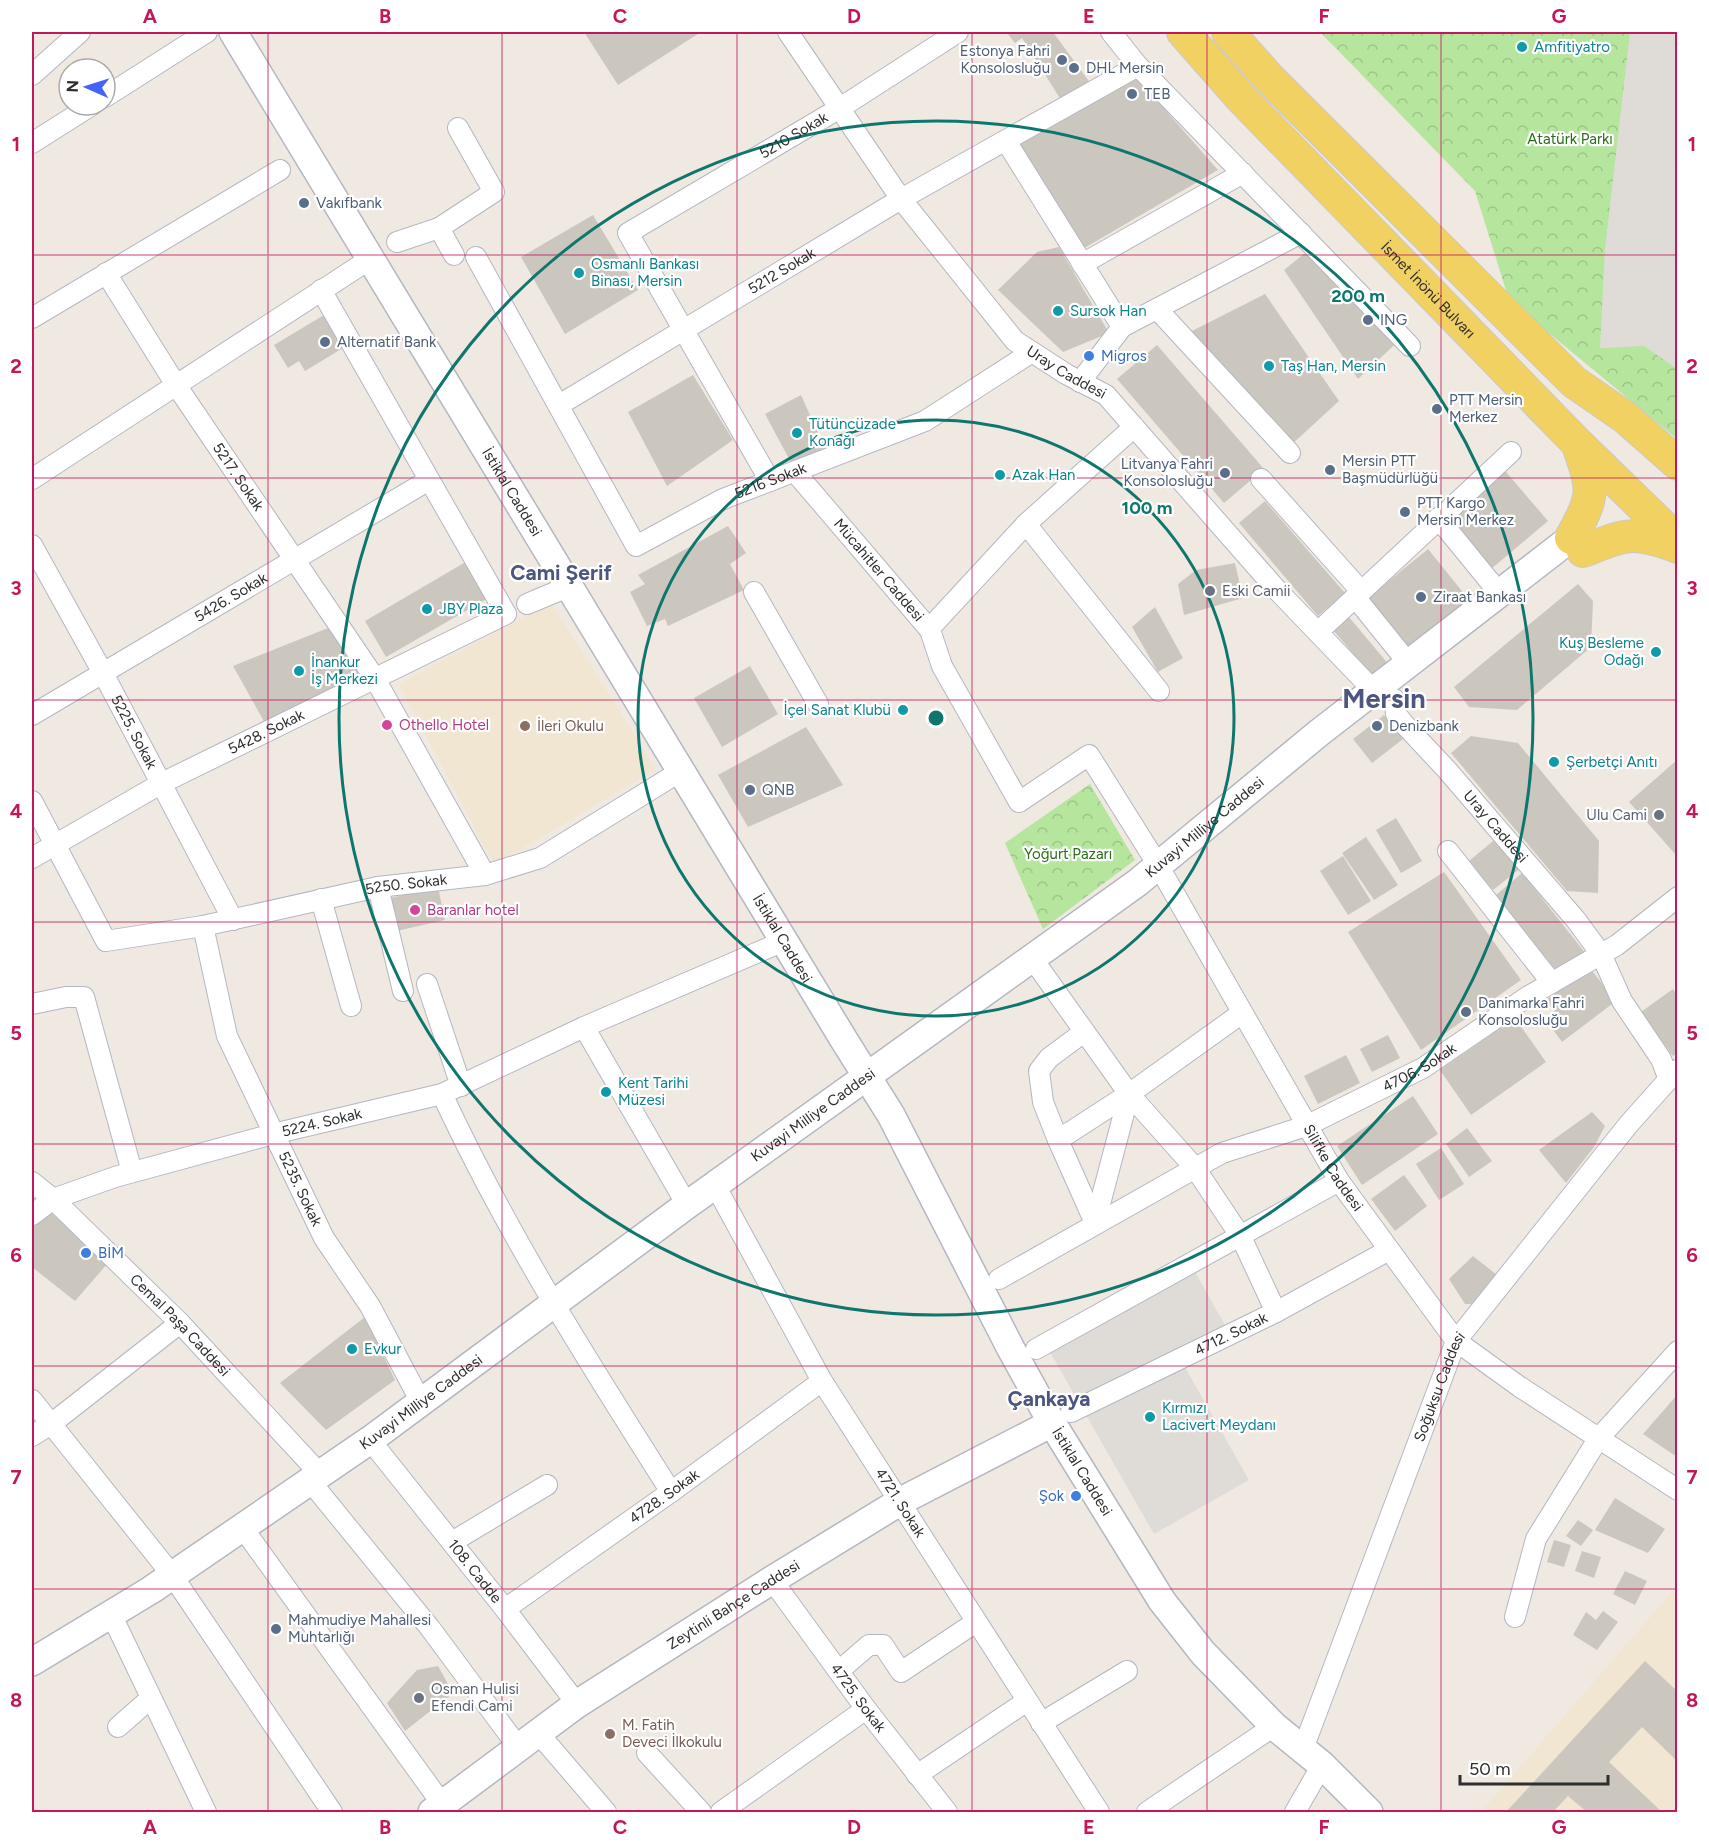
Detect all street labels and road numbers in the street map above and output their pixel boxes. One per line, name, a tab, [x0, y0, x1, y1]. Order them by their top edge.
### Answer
street label: 5210 Sokak	[756, 108, 832, 163]
street label: İsmet İnönü Bulvarı	[1377, 238, 1479, 342]
street label: 5212 Sokak	[745, 243, 819, 298]
street label: Uray Caddesi	[1023, 342, 1109, 403]
street label: 5217. Sokak	[209, 439, 268, 515]
street label: İstiklal Caddesi	[478, 445, 546, 540]
street label: 5216 Sokak	[732, 458, 809, 503]
street label: Mücahitler Caddesi	[830, 515, 928, 625]
street label: 5426. Sokak	[191, 568, 271, 626]
street label: 5225. Sokak	[107, 692, 161, 773]
street label: 5428. Sokak	[225, 705, 308, 758]
street label: Kuvayi Milliye Caddesi	[1142, 773, 1268, 881]
street label: Uray Caddesi	[1460, 787, 1532, 866]
street label: 5250. Sokak	[363, 870, 449, 899]
street label: İstiklal Caddesi	[749, 891, 816, 986]
street label: 4706. Sokak	[1379, 1039, 1460, 1096]
street label: Kuvayi Milliye Caddesi	[747, 1064, 879, 1165]
street label: 5224. Sokak	[280, 1104, 364, 1141]
street label: Silifke Caddesi	[1299, 1121, 1367, 1215]
street label: 5235. Sokak	[275, 1148, 326, 1230]
street label: Cemal Paşa Caddesi	[126, 1270, 234, 1380]
street label: 4712. Sokak	[1192, 1308, 1271, 1359]
street label: Soğuksu Caddesi	[1410, 1328, 1469, 1444]
street label: Kuvayi Milliye Caddesi	[356, 1351, 486, 1454]
street label: İstiklal Caddesi	[1048, 1424, 1116, 1519]
street label: 4728. Sokak	[626, 1465, 703, 1528]
street label: 4721. Sokak	[871, 1465, 929, 1541]
street label: 108. Cadde	[444, 1536, 506, 1607]
street label: Zeytinli Bahçe Caddesi	[664, 1556, 803, 1653]
street label: 4725. Sokak	[827, 1660, 890, 1736]

